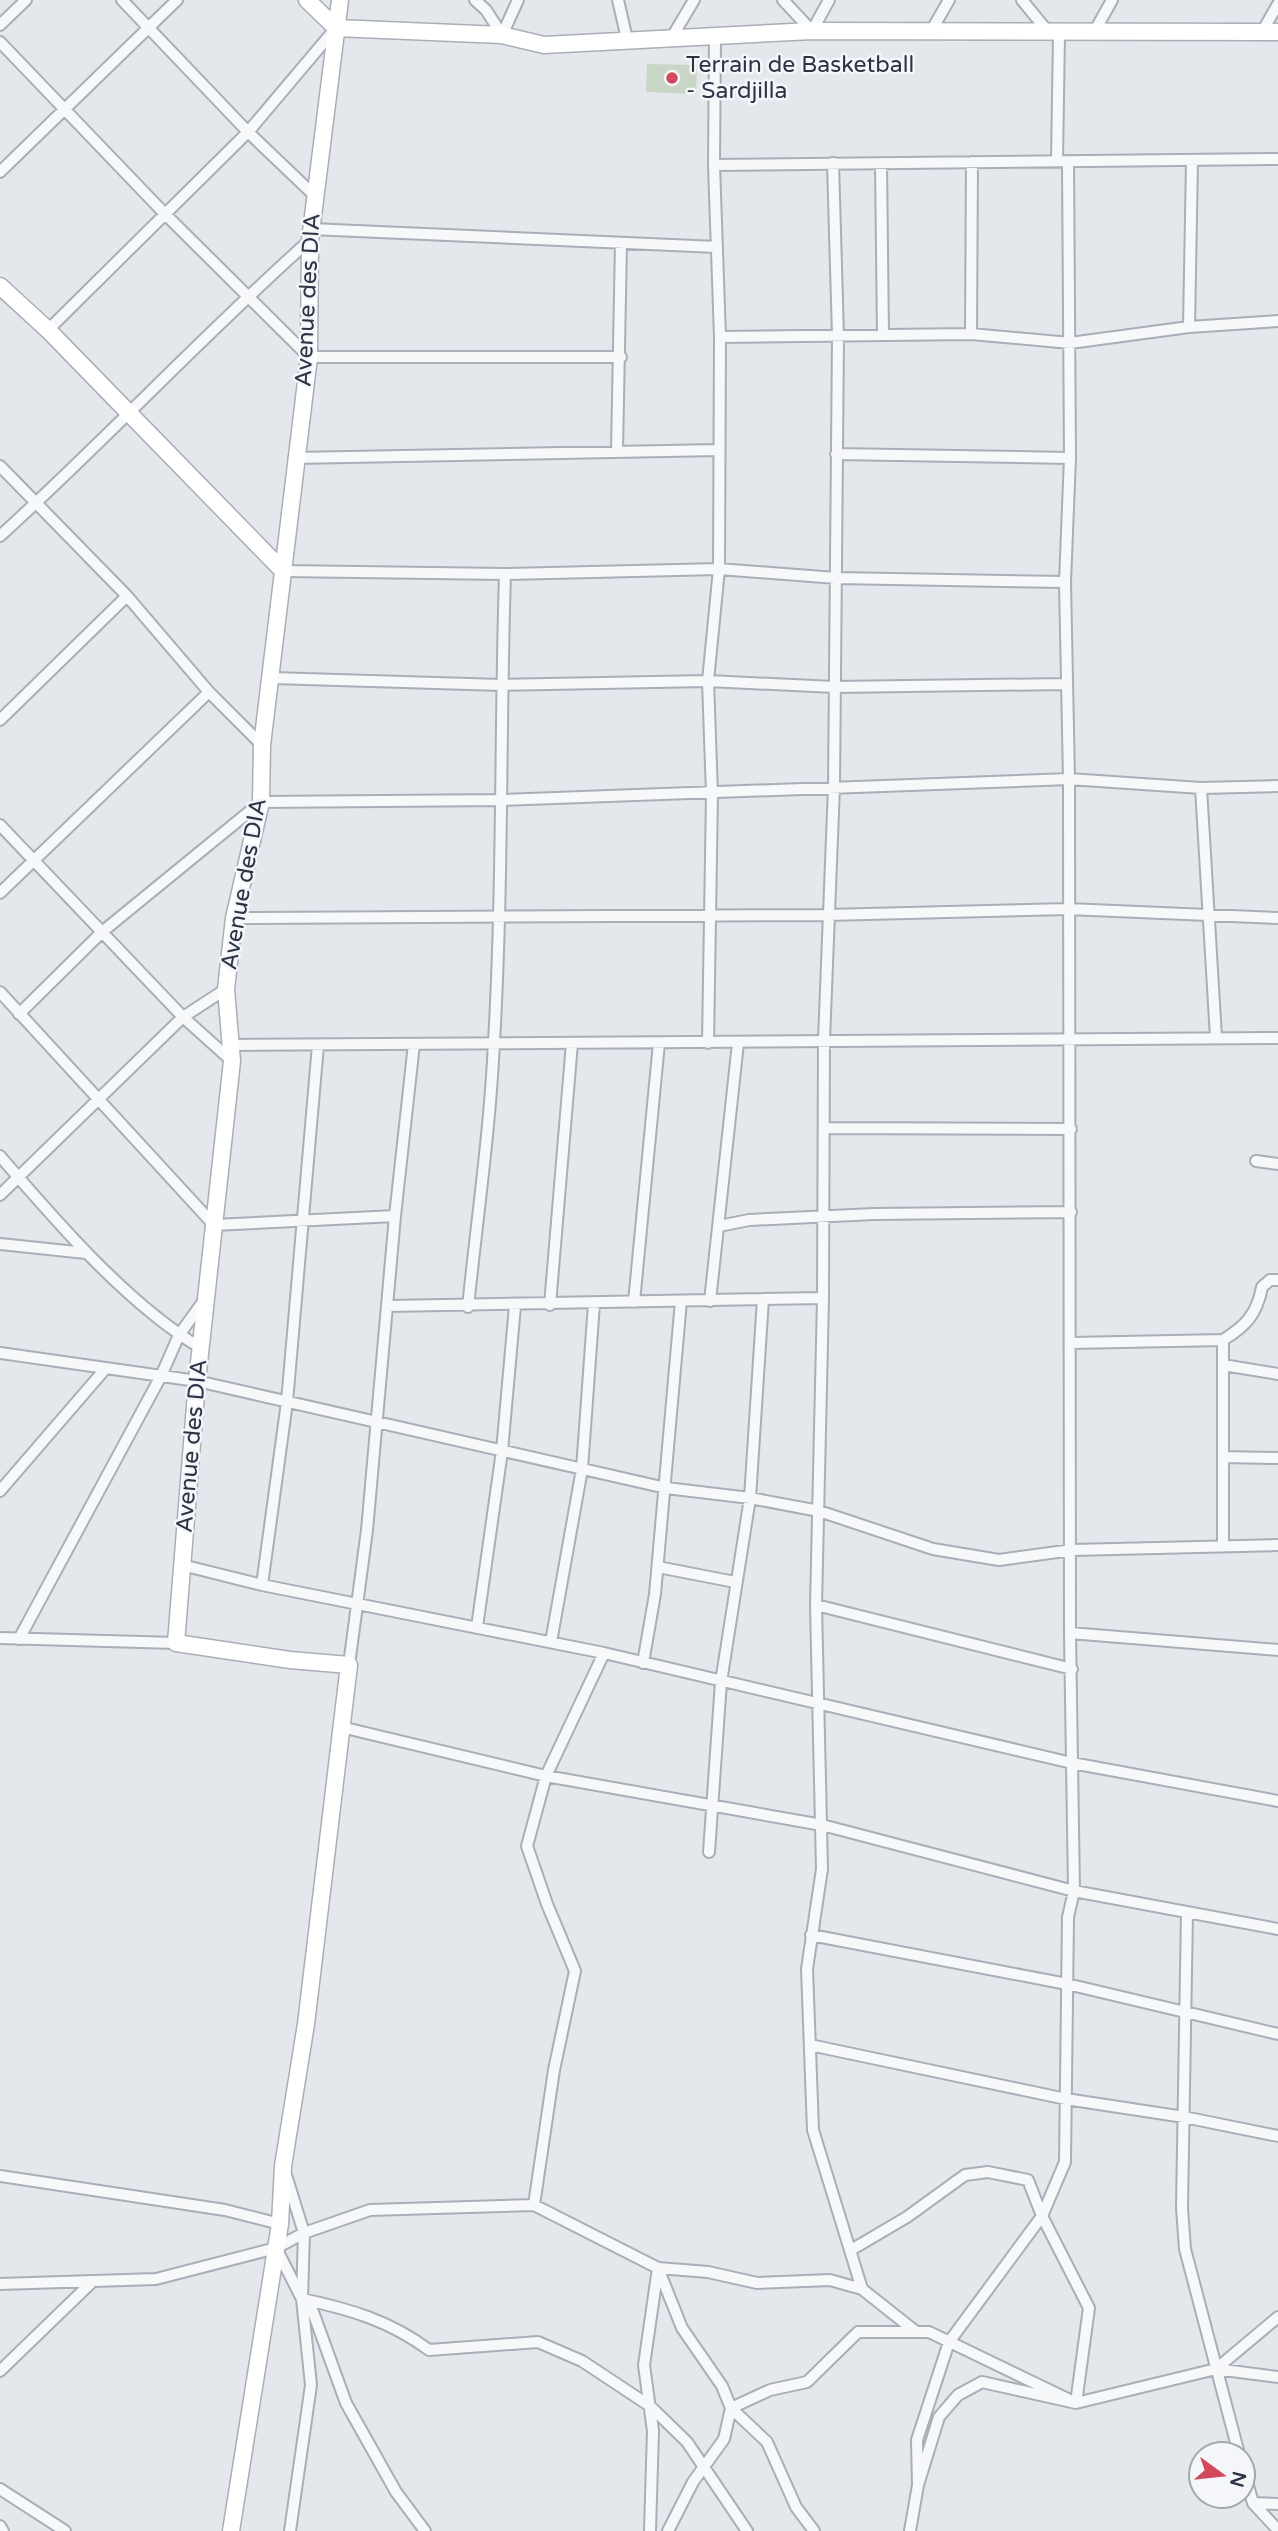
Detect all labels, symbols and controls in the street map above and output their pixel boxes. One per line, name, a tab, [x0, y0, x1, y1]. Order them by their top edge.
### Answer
place label: Terrain de Basketball - Sardjilla	[686, 51, 914, 105]
marker: Terrain de Basketball - Sardjilla	[664, 70, 680, 86]
street label: Avenue des DIA	[289, 212, 327, 388]
street label: Avenue des DIA	[215, 796, 273, 972]
street label: Avenue des DIA	[170, 1358, 214, 1534]
north arrow	[1187, 2440, 1257, 2510]
text: N	[1225, 2469, 1250, 2489]

